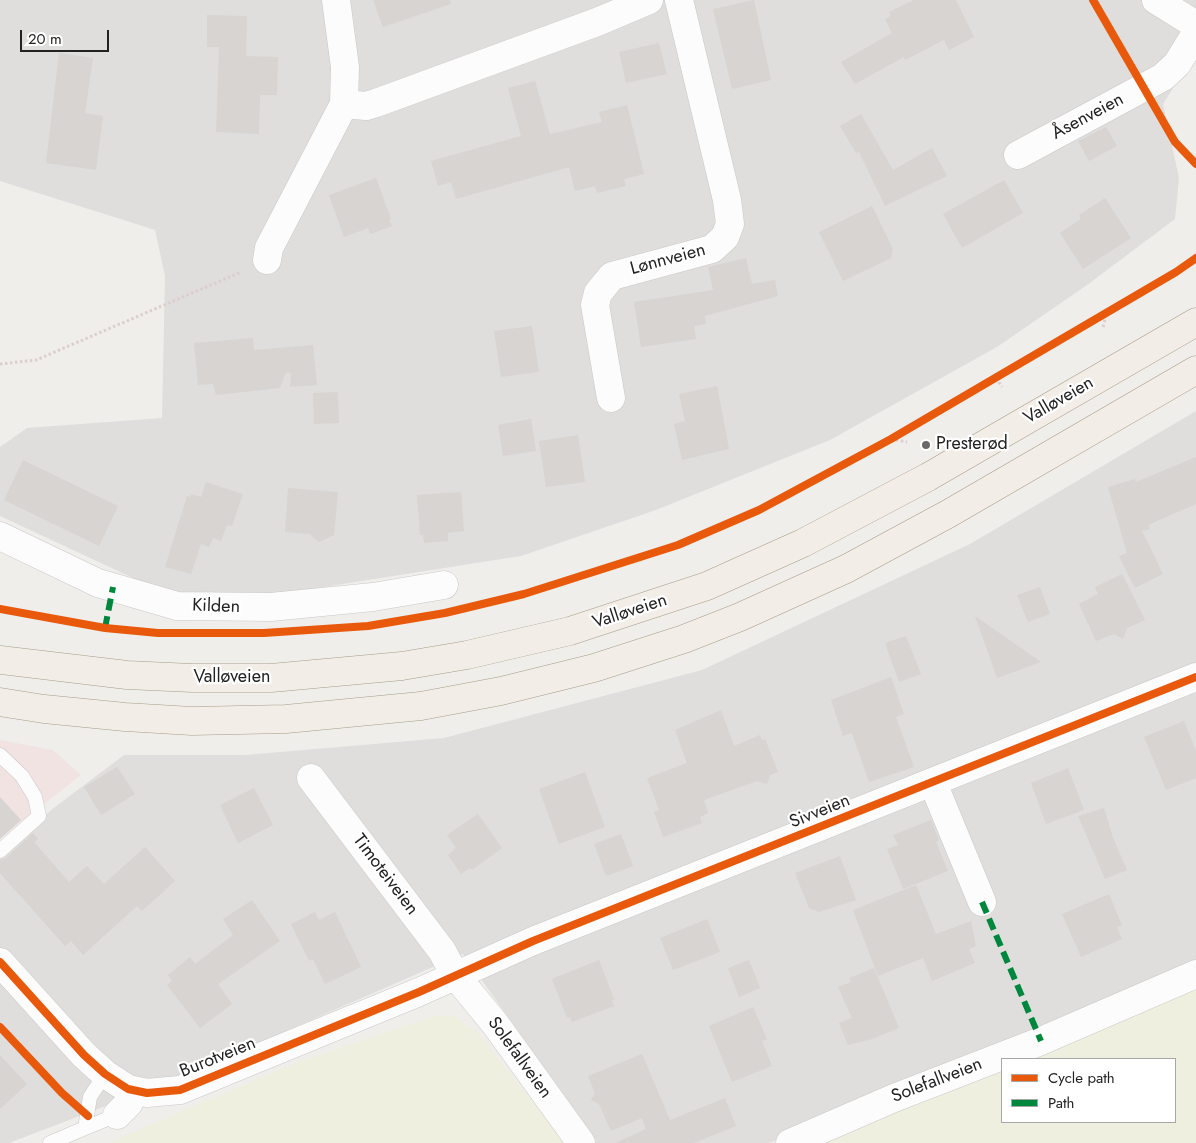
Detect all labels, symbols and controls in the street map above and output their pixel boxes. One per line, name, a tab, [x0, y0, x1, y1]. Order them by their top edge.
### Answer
scale bar	[22, 20, 111, 52]
text: 20 m	[28, 28, 62, 50]
street label: Åsenveien	[1048, 89, 1128, 145]
street label: Lønnveien	[628, 240, 708, 280]
street label: Valløveien	[1020, 372, 1098, 430]
place label: Presterød	[936, 434, 1008, 456]
marker: Presterød	[920, 439, 932, 451]
street label: Valløveien	[590, 590, 670, 634]
street label: Kilden	[192, 595, 240, 619]
street label: Valløveien	[194, 667, 270, 689]
street label: Sivveien	[787, 790, 853, 834]
street label: Timoteiveien	[348, 830, 422, 920]
street label: Solefallveien	[482, 1013, 556, 1103]
street label: Burotveien	[177, 1033, 259, 1083]
street label: Solefallveien	[889, 1054, 985, 1108]
legend	[1001, 1058, 1176, 1123]
text: Cycle path	[1048, 1067, 1115, 1089]
text: Path	[1048, 1092, 1074, 1114]

